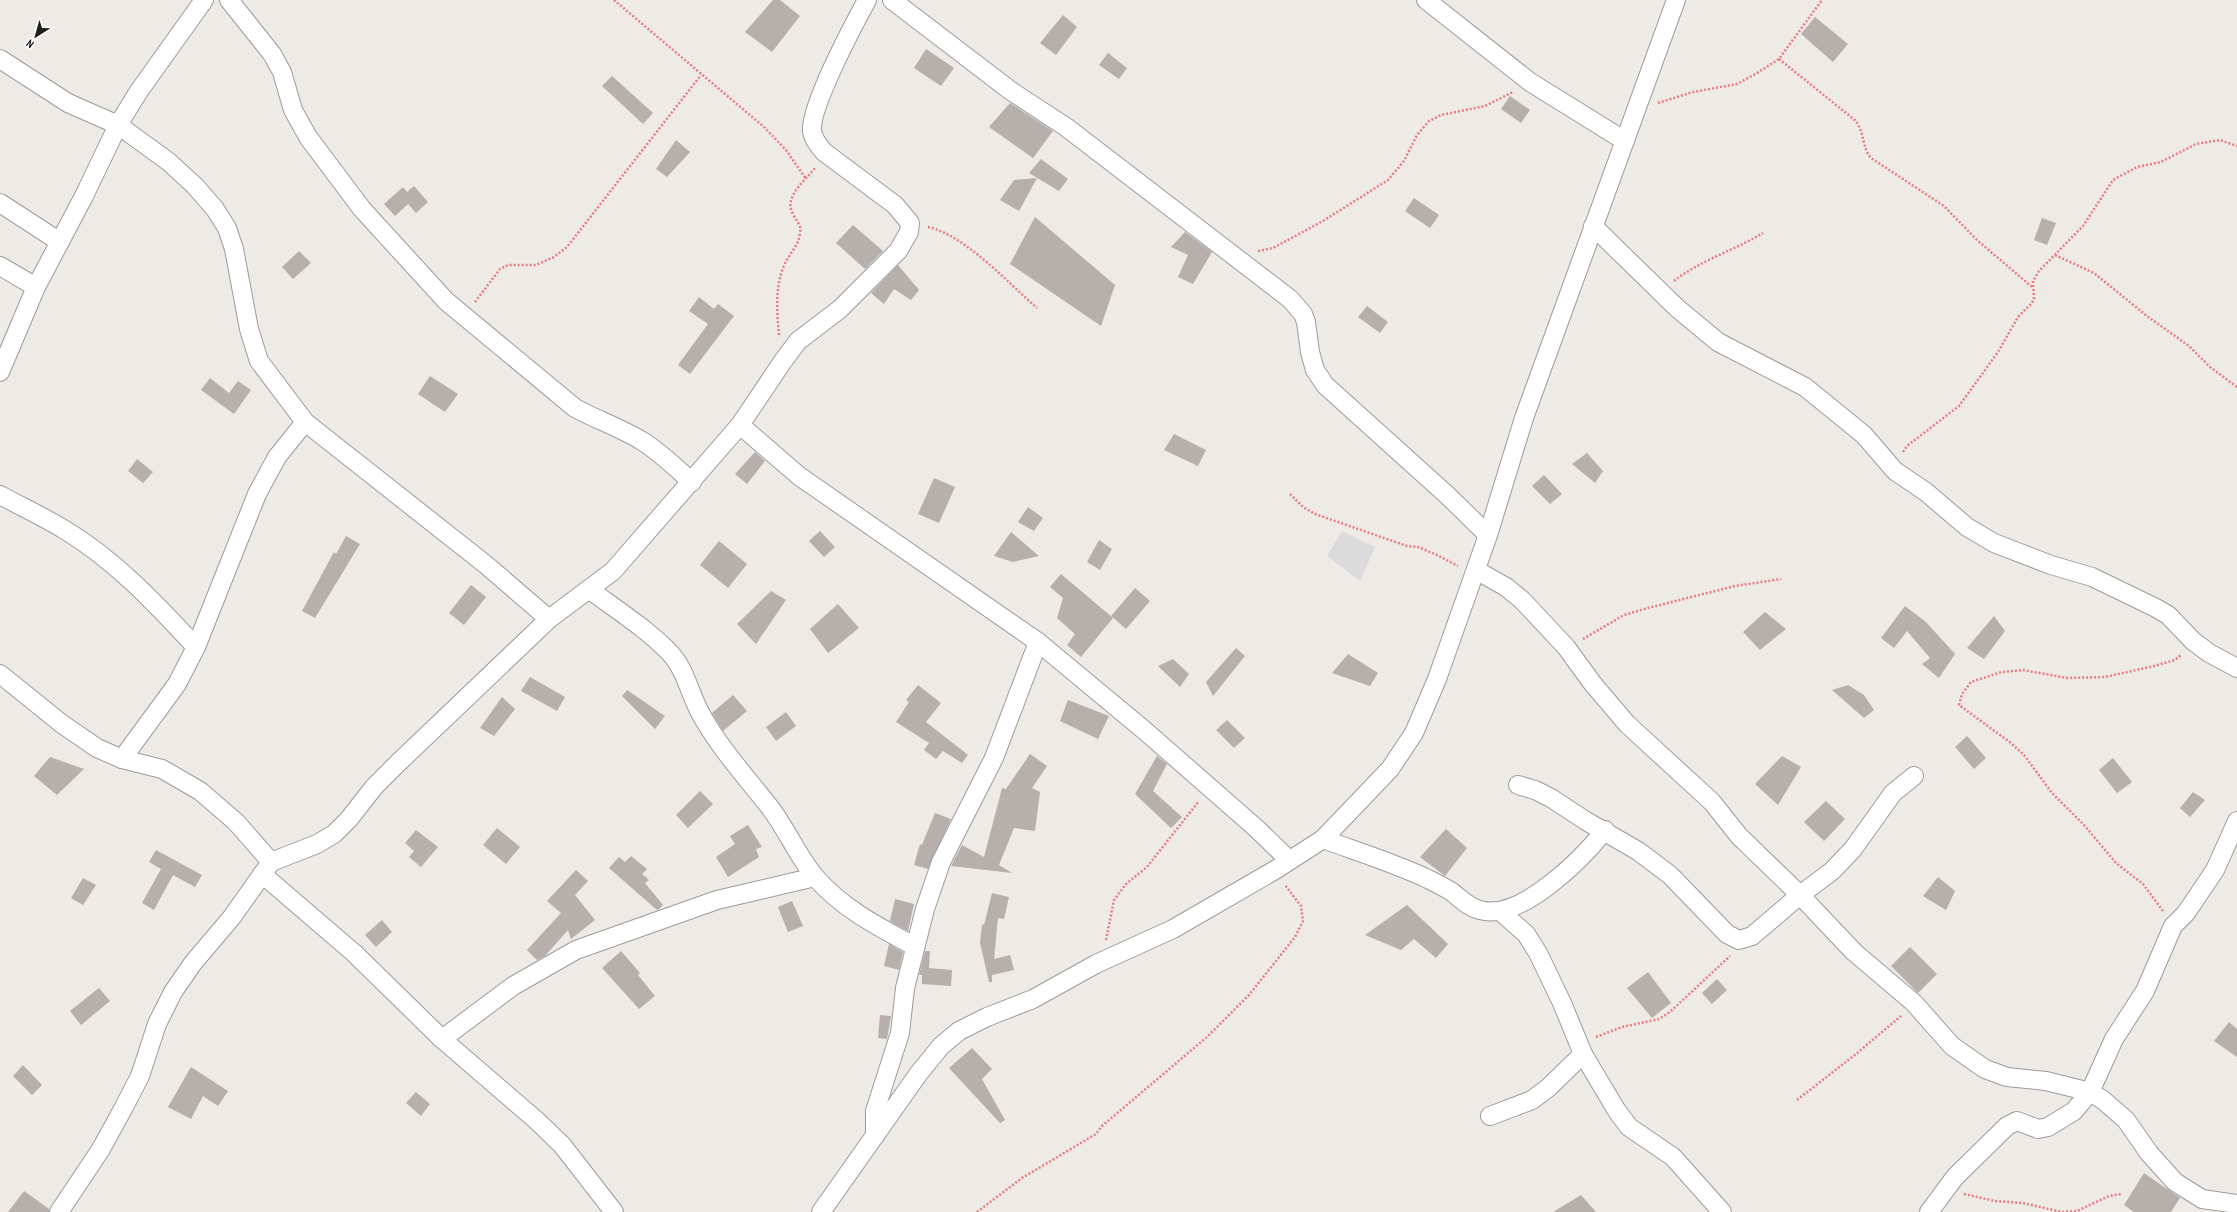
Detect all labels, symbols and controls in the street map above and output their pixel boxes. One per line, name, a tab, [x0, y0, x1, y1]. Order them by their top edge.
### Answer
north arrow	[16, 16, 56, 56]
text: N	[23, 37, 37, 51]

